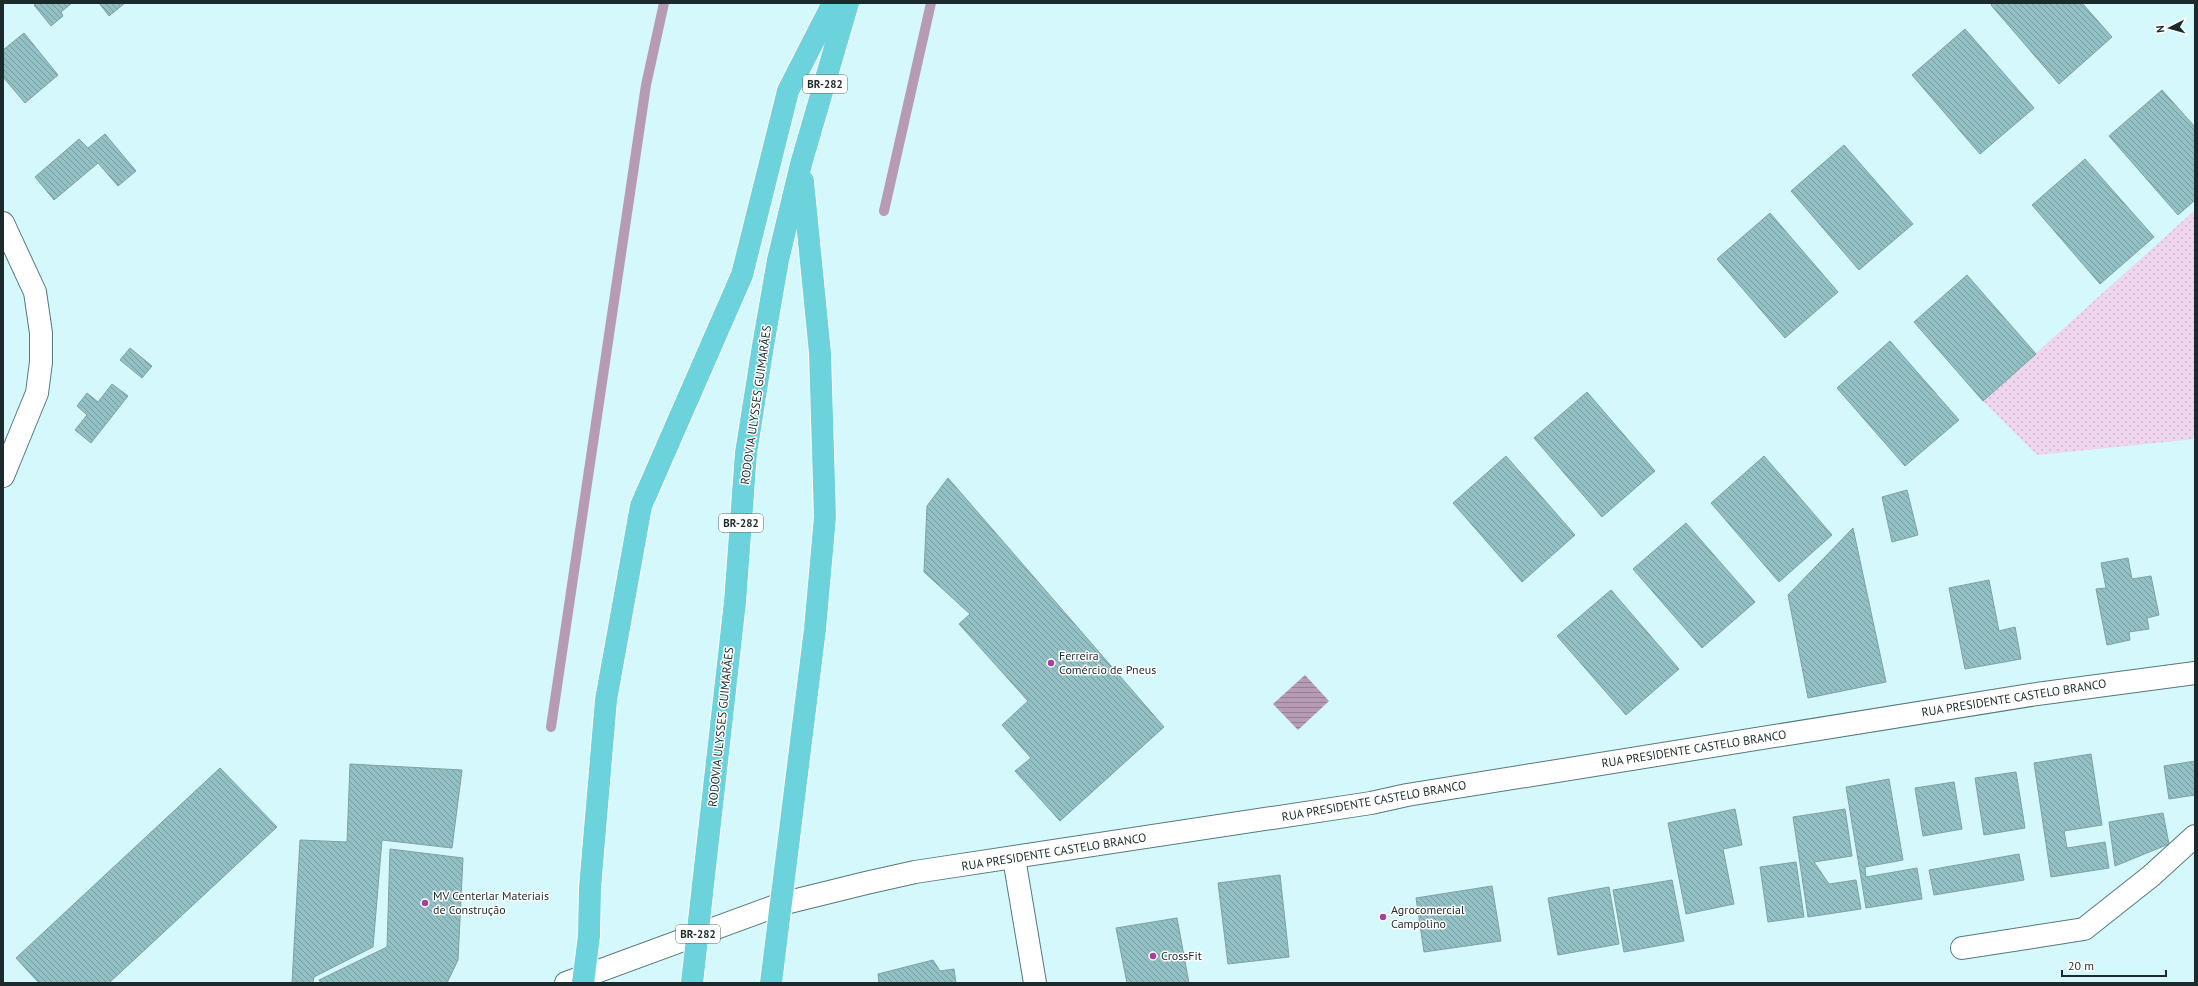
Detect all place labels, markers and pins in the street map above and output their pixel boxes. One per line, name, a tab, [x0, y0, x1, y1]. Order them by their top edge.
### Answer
place label: Ferreira Comércio de Pneus	[1059, 648, 1156, 677]
marker: Ferreira Comércio de Pneus	[1046, 658, 1056, 668]
place label: MV Centerlar Materiais de Construção	[433, 888, 549, 917]
marker: MV Centerlar Materiais de Construção	[420, 898, 430, 908]
place label: Agrocomercial Campolino	[1391, 902, 1465, 931]
marker: Agrocomercial Campolino	[1378, 912, 1388, 922]
place label: CrossFit	[1161, 948, 1202, 963]
marker: CrossFit	[1148, 951, 1158, 961]

